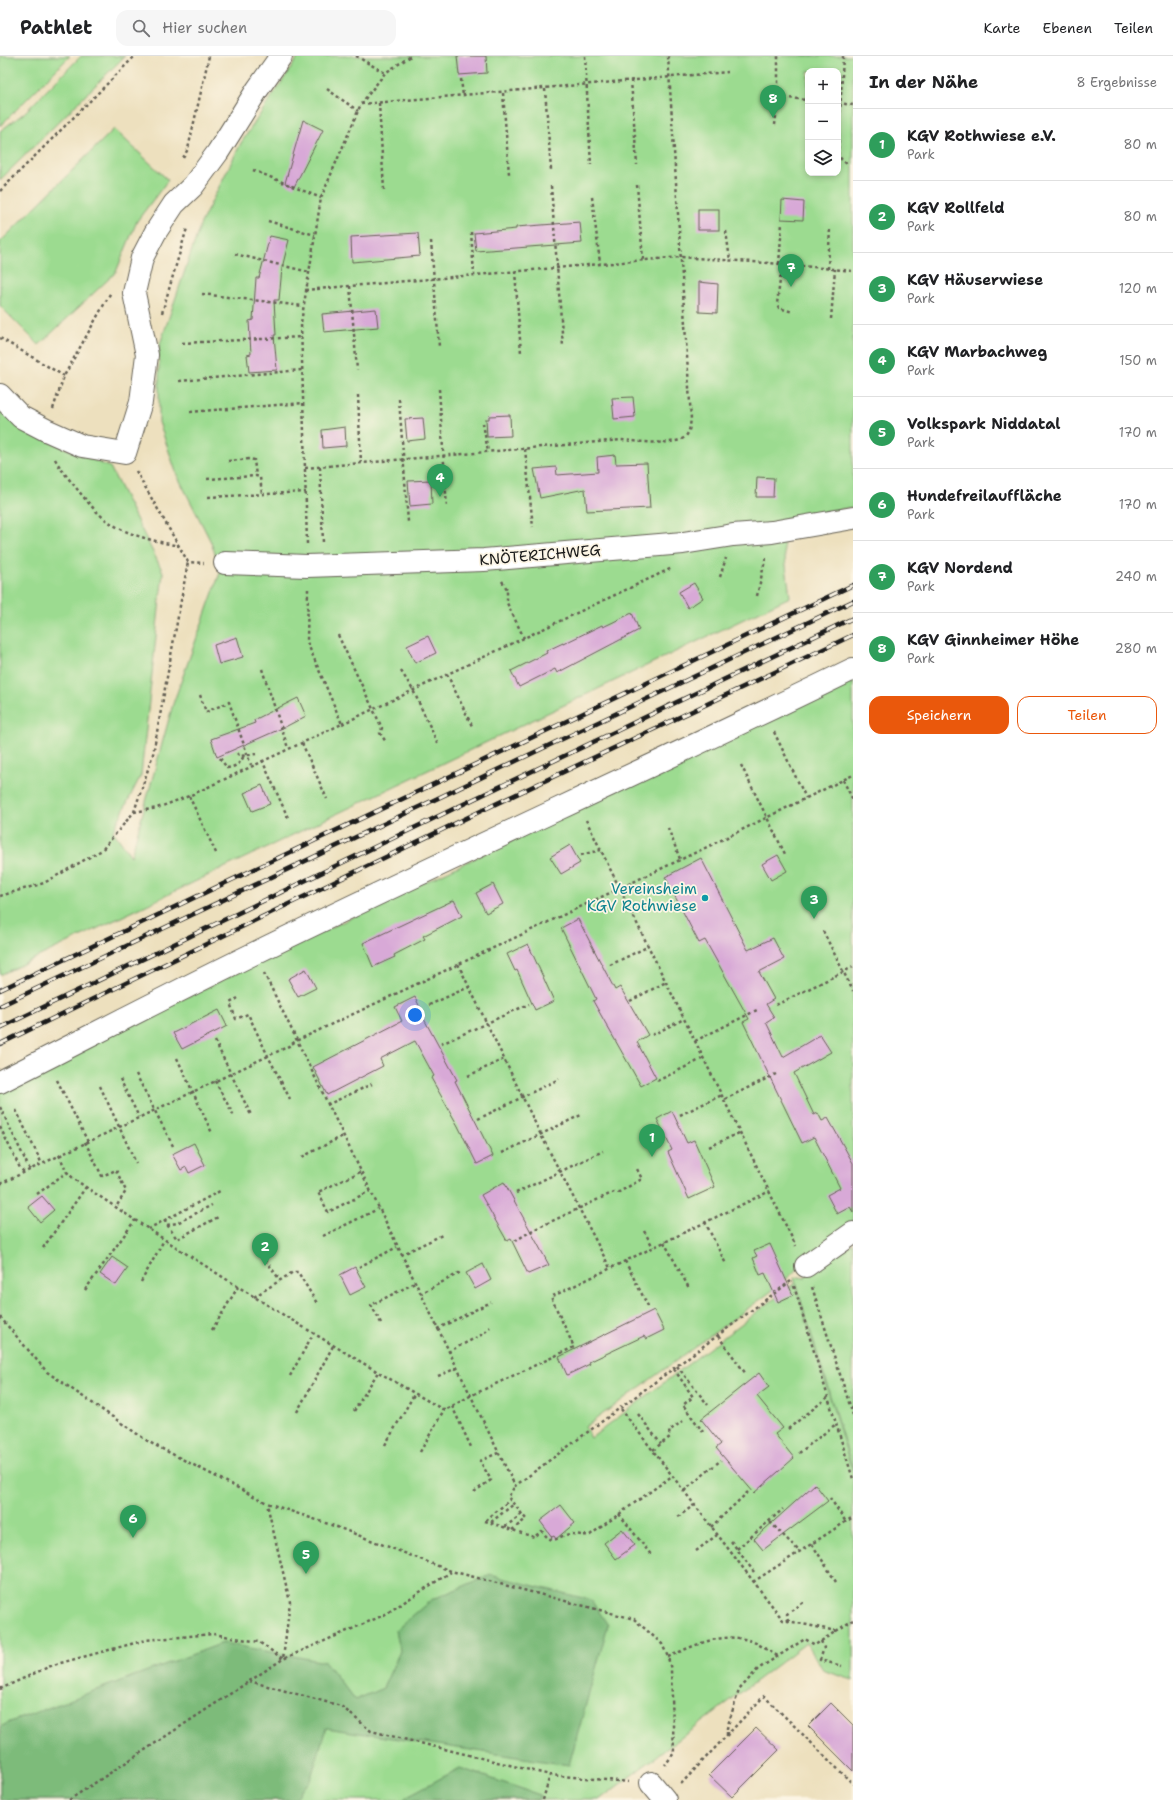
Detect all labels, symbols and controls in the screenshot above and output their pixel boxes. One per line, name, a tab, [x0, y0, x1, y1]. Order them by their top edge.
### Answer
search box	[116, 10, 396, 46]
text: Pathlet	[20, 15, 92, 40]
icon: search	[130, 17, 152, 39]
text: Hier suchen	[162, 18, 247, 38]
text: Karte	[984, 19, 1021, 37]
text: Ebenen	[1043, 19, 1092, 37]
text: Teilen	[1114, 19, 1153, 37]
map controls	[805, 68, 841, 176]
button: +	[805, 68, 841, 104]
text: In der Nähe	[869, 71, 978, 93]
text: 8 Ergebnisse	[1077, 74, 1157, 91]
pin: 8	[760, 85, 786, 118]
button: −	[805, 104, 841, 140]
text: KGV Rothwiese e.V.	[907, 126, 1056, 146]
text: 1	[879, 136, 885, 153]
text: 80 m	[1123, 136, 1157, 153]
button: layers	[805, 140, 841, 176]
text: Park	[907, 146, 935, 163]
text: KGV Rollfeld	[907, 198, 1005, 218]
text: 2	[877, 208, 887, 225]
text: 80 m	[1123, 208, 1157, 225]
text: Park	[907, 218, 935, 235]
pin: 7	[778, 254, 804, 287]
text: KGV Häuserwiese	[907, 270, 1043, 290]
text: 3	[877, 280, 887, 297]
text: 120 m	[1119, 280, 1157, 297]
text: Park	[907, 290, 935, 307]
text: KGV Marbachweg	[907, 342, 1047, 362]
text: 4	[877, 352, 887, 369]
text: 150 m	[1119, 352, 1157, 369]
text: Park	[907, 362, 935, 379]
text: Volkspark Niddatal	[907, 414, 1060, 434]
text: 5	[878, 424, 886, 441]
text: 170 m	[1119, 424, 1157, 441]
text: Park	[907, 434, 935, 451]
pin: 4	[427, 464, 453, 497]
text: Hundefreilauffläche	[907, 486, 1062, 506]
text: 6	[877, 496, 887, 513]
text: 170 m	[1119, 496, 1157, 513]
text: Park	[907, 506, 935, 523]
street label: KNÖTERICHWEG	[478, 540, 602, 570]
text: KGV Nordend	[907, 558, 1013, 578]
text: 7	[877, 568, 887, 585]
text: 240 m	[1115, 568, 1157, 585]
text: Park	[907, 578, 935, 595]
text: KGV Ginnheimer Höhe	[907, 630, 1079, 650]
text: 8	[877, 640, 887, 657]
text: 280 m	[1115, 640, 1157, 657]
text: Park	[907, 650, 935, 667]
button: Speichern	[869, 696, 1009, 734]
button: Teilen	[1017, 696, 1157, 734]
place label: Vereinsheim KGV Rothwiese	[587, 879, 697, 916]
pin: 3	[801, 886, 827, 919]
marker: Vereinsheim KGV Rothwiese	[700, 893, 710, 903]
your location	[405, 1005, 425, 1025]
pin: 1	[639, 1124, 665, 1157]
pin: 2	[252, 1233, 278, 1266]
pin: 6	[120, 1505, 146, 1538]
pin: 5	[293, 1541, 319, 1574]

